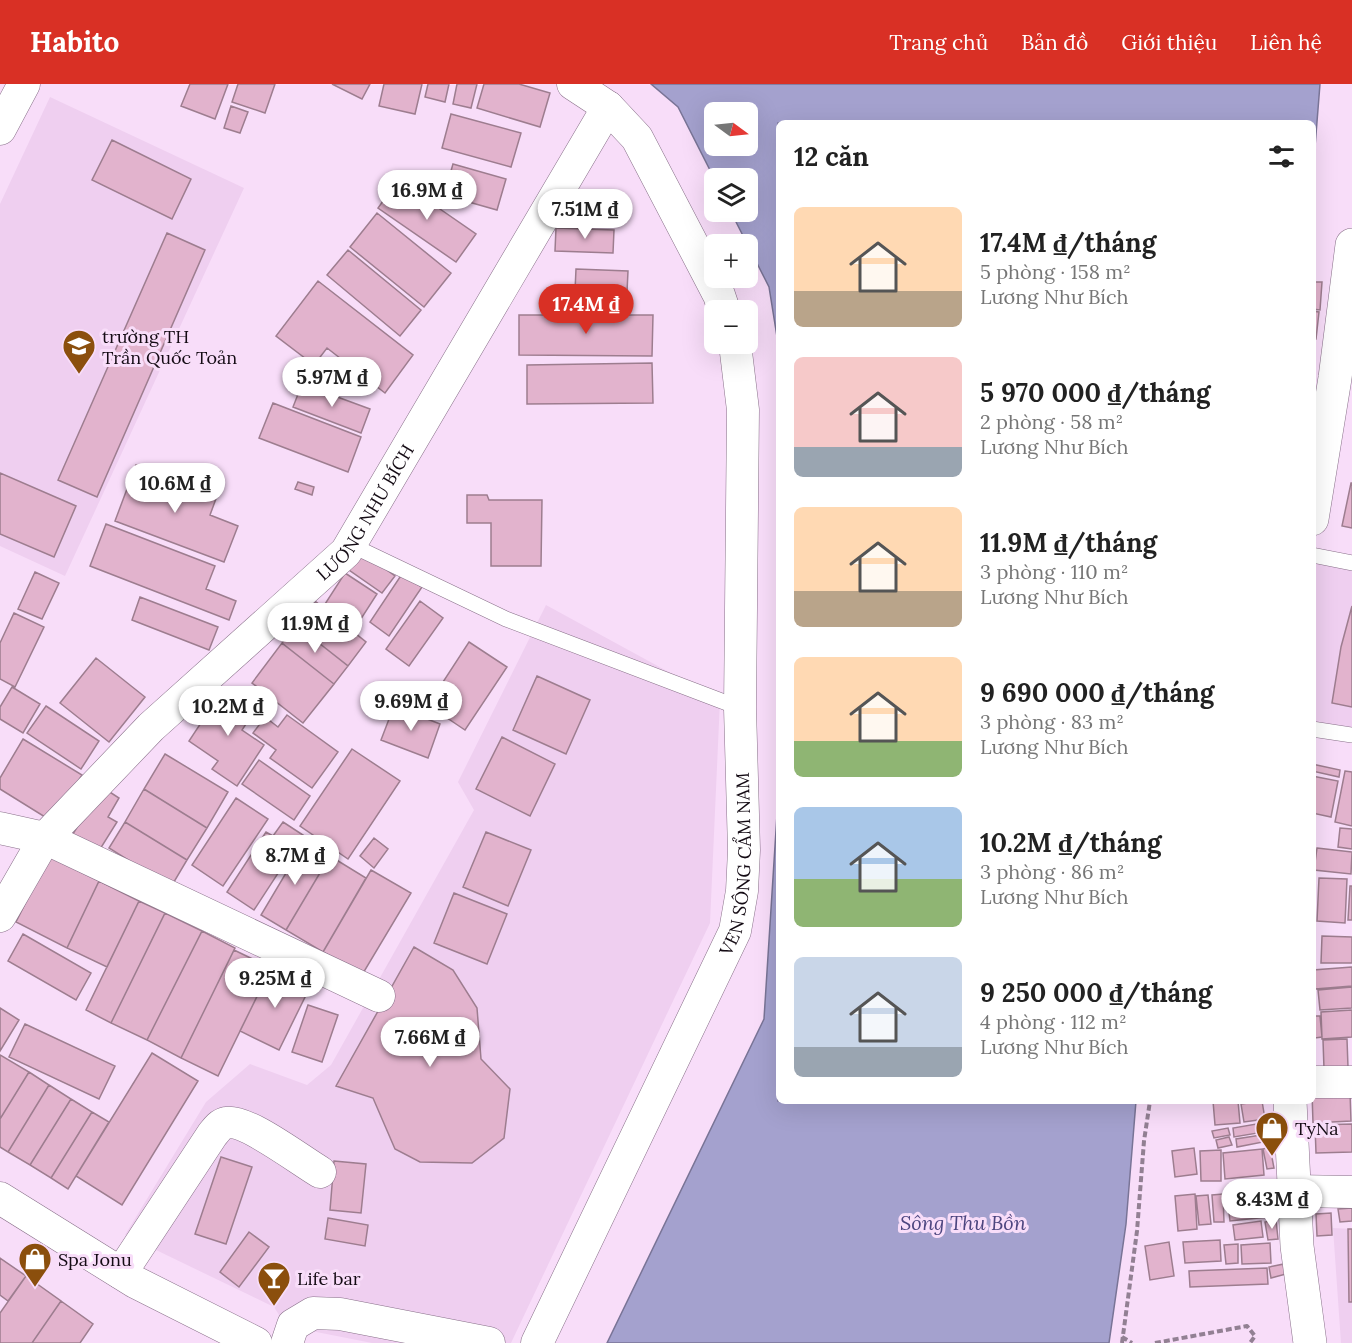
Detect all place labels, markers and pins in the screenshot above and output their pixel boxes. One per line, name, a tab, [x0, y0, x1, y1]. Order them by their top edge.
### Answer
pin: 16.9M ₫	[372, 170, 482, 221]
pin: 7.51M ₫	[530, 189, 640, 240]
pin: 17.4M ₫	[531, 284, 641, 335]
place label: trường TH Trần Quốc Toản	[102, 325, 237, 369]
school or university icon: trường TH Trần Quốc Toản	[61, 328, 97, 375]
pin: 5.97M ₫	[277, 357, 387, 408]
pin: 10.6M ₫	[120, 463, 230, 514]
pin: 11.9M ₫	[260, 603, 370, 654]
pin: 9.69M ₫	[356, 681, 466, 732]
pin: 10.2M ₫	[173, 686, 283, 737]
pin: 8.7M ₫	[246, 835, 344, 886]
pin: 9.25M ₫	[220, 958, 330, 1009]
pin: 7.66M ₫	[375, 1017, 485, 1068]
shop icon: TyNa	[1254, 1110, 1290, 1157]
place label: TyNa	[1295, 1117, 1339, 1140]
pin: 8.43M ₫	[1217, 1179, 1327, 1230]
shop icon: Spa Jonu	[17, 1241, 53, 1288]
place label: Spa Jonu	[58, 1248, 132, 1271]
bar icon: Life bar	[256, 1260, 292, 1307]
place label: Life bar	[297, 1267, 361, 1290]

